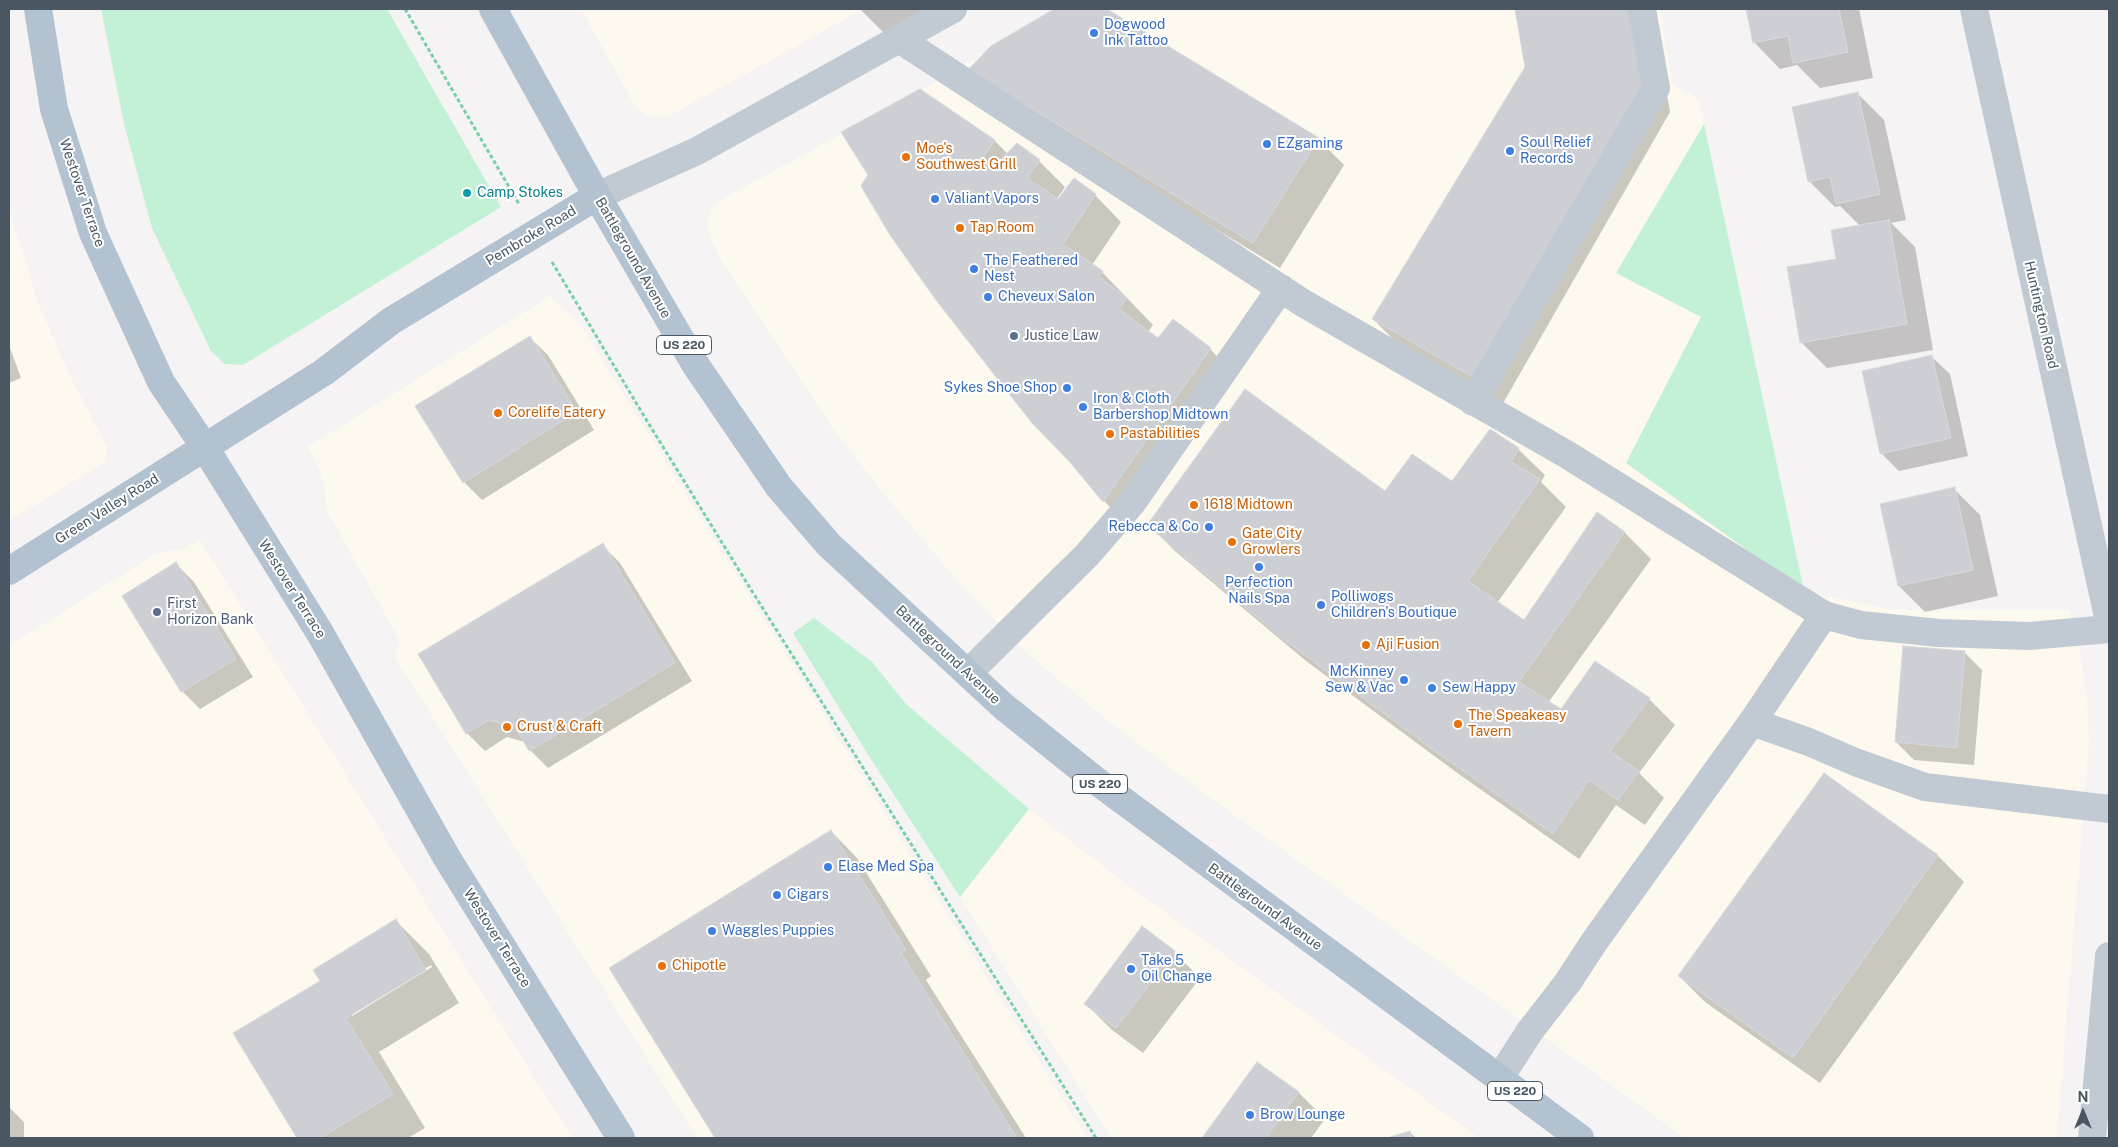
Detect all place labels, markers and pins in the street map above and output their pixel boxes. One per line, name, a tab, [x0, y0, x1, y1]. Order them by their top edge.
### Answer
place label: Dogwood Ink Tattoo	[1104, 17, 1168, 49]
marker: Dogwood Ink Tattoo	[1088, 27, 1100, 39]
place label: Soul Relief Records	[1520, 135, 1591, 168]
place label: EZgaming	[1277, 136, 1343, 152]
marker: EZgaming	[1261, 138, 1273, 150]
place label: Moe's Southwest Grill	[916, 141, 1017, 174]
marker: Soul Relief Records	[1504, 145, 1516, 157]
marker: Moe's Southwest Grill	[900, 151, 912, 163]
place label: Camp Stokes	[477, 185, 563, 201]
marker: Camp Stokes	[461, 187, 473, 199]
place label: Valiant Vapors	[945, 191, 1039, 207]
marker: Valiant Vapors	[929, 193, 941, 205]
place label: Tap Room	[970, 220, 1034, 236]
marker: Tap Room	[954, 222, 966, 234]
place label: The Feathered Nest	[984, 253, 1078, 286]
marker: The Feathered Nest	[968, 263, 980, 275]
place label: Cheveux Salon	[998, 289, 1095, 305]
marker: Cheveux Salon	[982, 291, 994, 303]
place label: Justice Law	[1024, 328, 1099, 344]
marker: Justice Law	[1008, 330, 1020, 342]
place label: Sykes Shoe Shop	[944, 380, 1057, 396]
marker: Sykes Shoe Shop	[1061, 382, 1073, 394]
place label: Iron & Cloth Barbershop Midtown	[1093, 391, 1228, 424]
marker: Iron & Cloth Barbershop Midtown	[1077, 401, 1089, 413]
place label: Corelife Eatery	[508, 405, 606, 421]
marker: Corelife Eatery	[492, 407, 504, 419]
place label: Pastabilities	[1120, 426, 1200, 442]
marker: Pastabilities	[1104, 428, 1116, 440]
place label: 1618 Midtown	[1204, 497, 1293, 513]
marker: 1618 Midtown	[1188, 499, 1200, 511]
place label: Rebecca & Co	[1108, 519, 1199, 535]
marker: Rebecca & Co	[1203, 521, 1215, 533]
place label: Gate City Growlers	[1242, 526, 1302, 558]
marker: Gate City Growlers	[1226, 536, 1238, 548]
marker: Perfection Nails Spa	[1253, 561, 1265, 573]
place label: Perfection Nails Spa	[1225, 575, 1293, 608]
place label: Polliwogs Children's Boutique	[1331, 589, 1457, 622]
place label: First Horizon Bank	[167, 596, 254, 628]
marker: Polliwogs Children's Boutique	[1315, 599, 1327, 611]
marker: First Horizon Bank	[151, 606, 163, 618]
place label: Aji Fusion	[1376, 637, 1439, 653]
marker: Aji Fusion	[1360, 639, 1372, 651]
place label: McKinney Sew & Vac	[1325, 664, 1394, 696]
marker: McKinney Sew & Vac	[1398, 674, 1410, 686]
place label: Sew Happy	[1442, 680, 1516, 696]
marker: Sew Happy	[1426, 682, 1438, 694]
place label: The Speakeasy Tavern	[1468, 708, 1567, 740]
marker: The Speakeasy Tavern	[1452, 718, 1464, 730]
place label: Crust & Craft	[517, 719, 602, 735]
marker: Crust & Craft	[501, 721, 513, 733]
place label: Elase Med Spa	[838, 859, 934, 875]
marker: Elase Med Spa	[822, 861, 834, 873]
place label: Cigars	[787, 887, 829, 903]
marker: Cigars	[771, 889, 783, 901]
place label: Waggles Puppies	[722, 923, 834, 939]
marker: Waggles Puppies	[706, 925, 718, 937]
place label: Take 5 Oil Change	[1141, 953, 1212, 986]
place label: Chipotle	[672, 958, 726, 974]
marker: Chipotle	[656, 960, 668, 972]
marker: Take 5 Oil Change	[1125, 963, 1137, 975]
place label: Brow Lounge	[1260, 1107, 1345, 1123]
marker: Brow Lounge	[1244, 1109, 1256, 1121]

